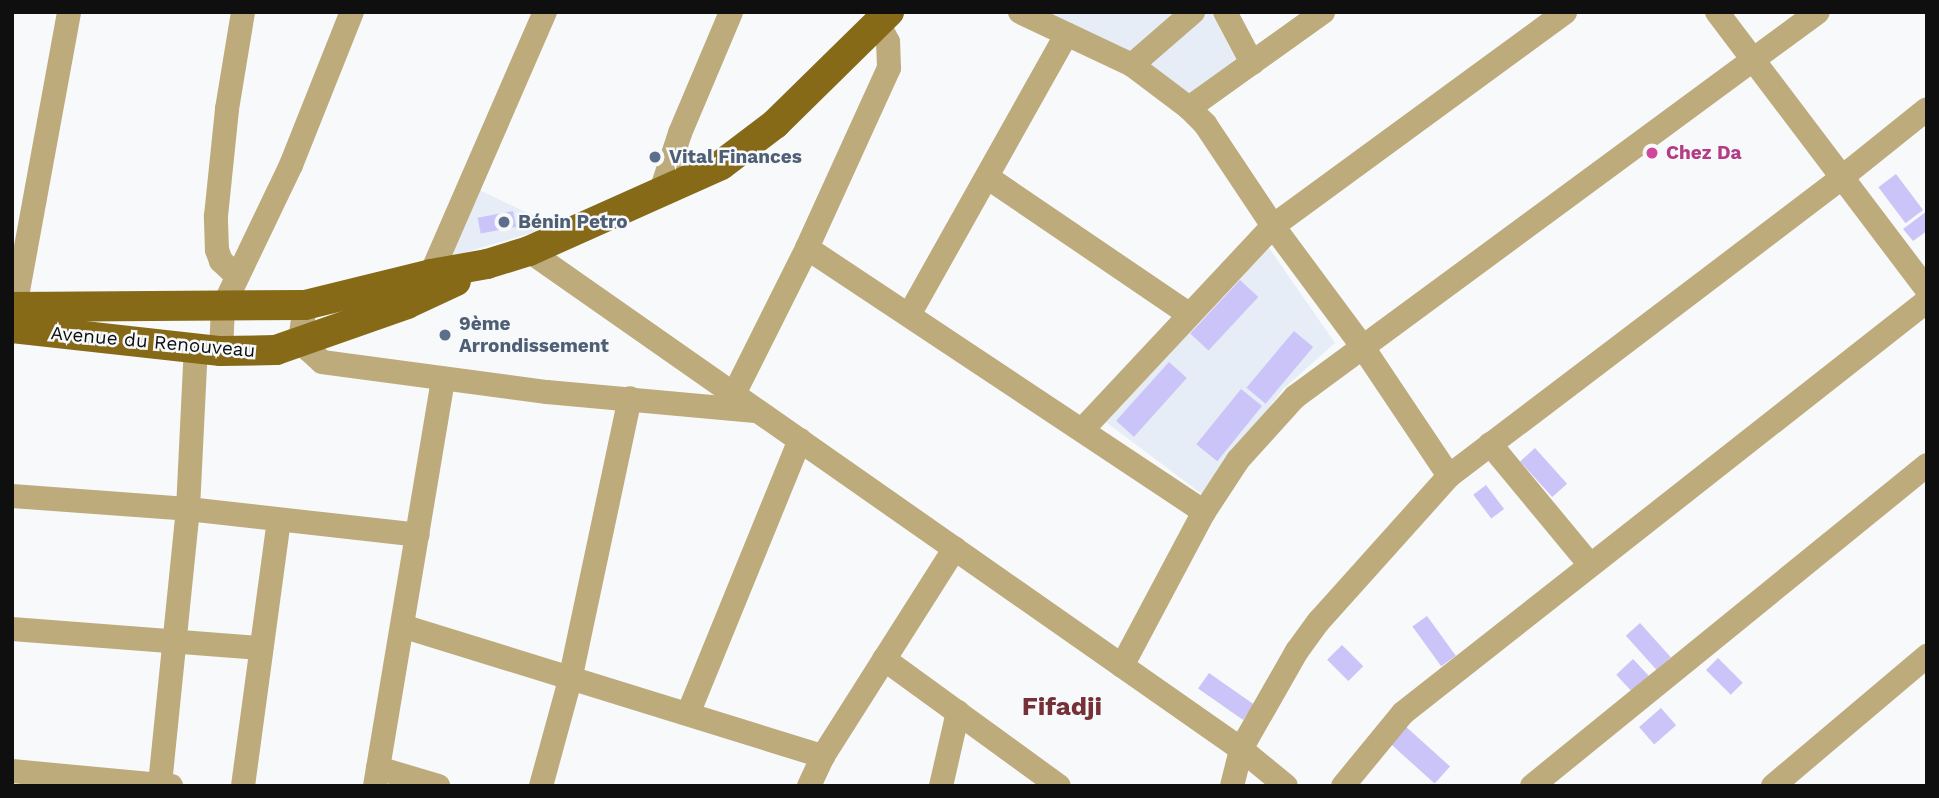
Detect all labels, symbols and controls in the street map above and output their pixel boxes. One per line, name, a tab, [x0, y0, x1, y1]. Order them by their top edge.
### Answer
place label: Chez Da	[1666, 142, 1741, 164]
marker: Chez Da	[1644, 145, 1660, 161]
place label: Vital Finances	[669, 146, 802, 168]
marker: Vital Finances	[647, 149, 663, 165]
place label: Bénin Petro	[518, 211, 628, 233]
marker: Bénin Petro	[496, 214, 512, 230]
place label: 9ème Arrondissement	[459, 313, 609, 357]
street label: Avenue du Renouveau	[50, 322, 256, 362]
marker: 9ème Arrondissement	[437, 327, 453, 343]
district label: Fifadji	[1022, 691, 1102, 723]

